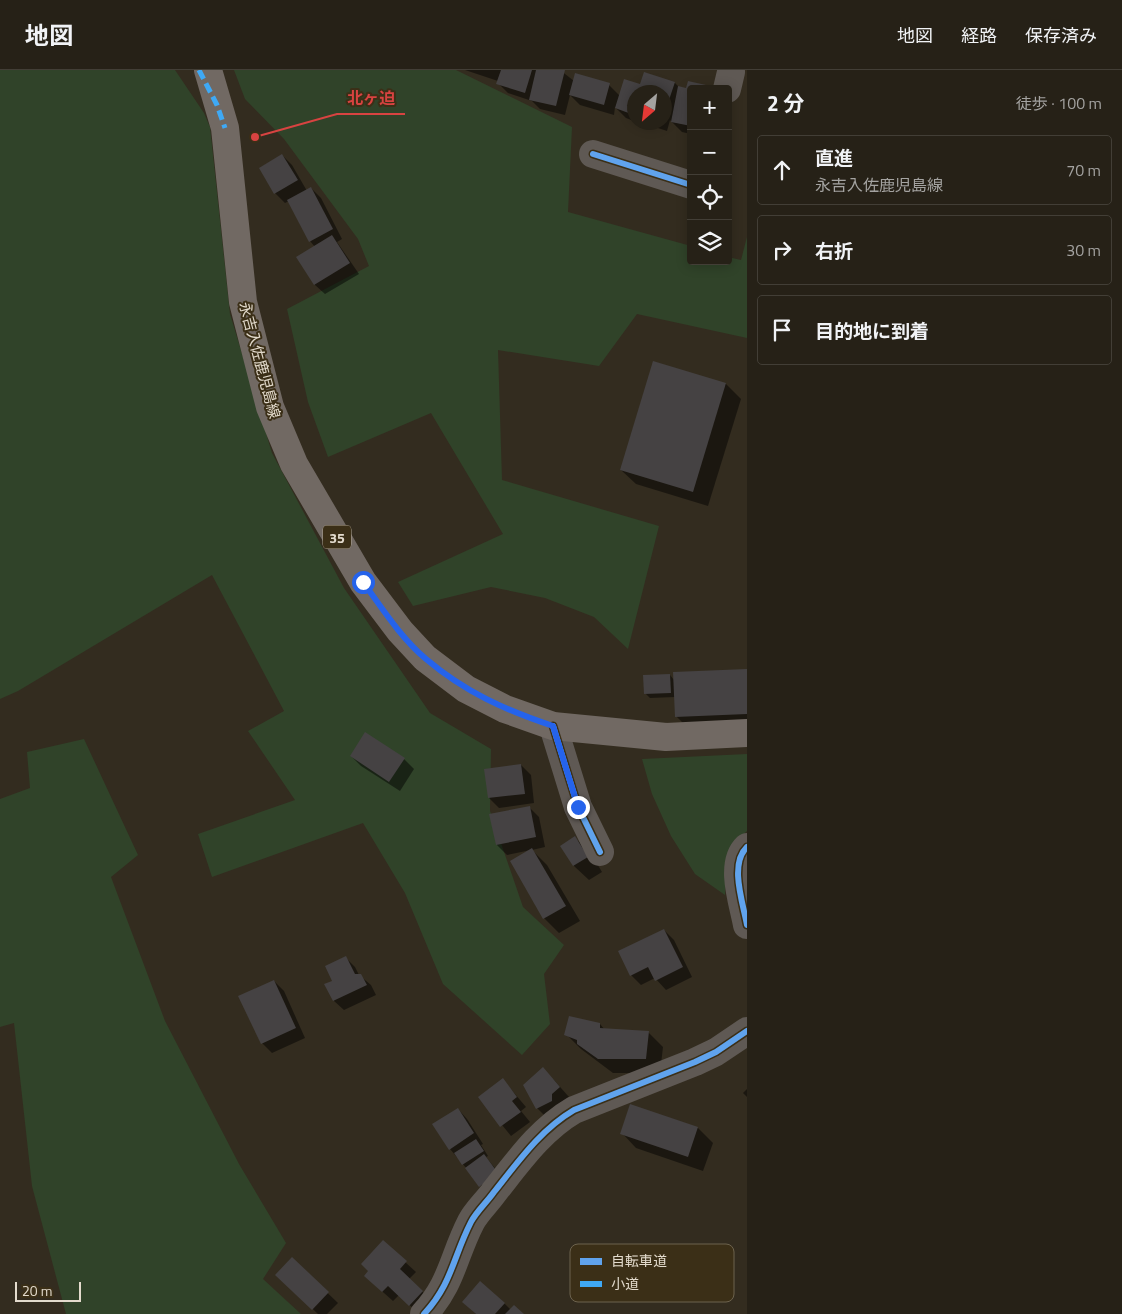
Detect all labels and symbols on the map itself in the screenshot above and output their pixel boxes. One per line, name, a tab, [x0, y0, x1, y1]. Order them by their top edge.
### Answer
callout: 北ヶ迫	[337, 83, 405, 114]
north arrow	[627, 85, 672, 130]
text: 北ヶ迫	[347, 86, 395, 110]
street label: 永吉入佐鹿児島線	[233, 299, 287, 421]
road number: 35	[323, 526, 351, 548]
route start	[352, 571, 375, 594]
route end	[567, 796, 590, 819]
legend	[570, 1244, 734, 1302]
text: 自転車道	[611, 1250, 667, 1271]
text: 小道	[611, 1273, 639, 1294]
scale bar	[15, 1279, 81, 1302]

